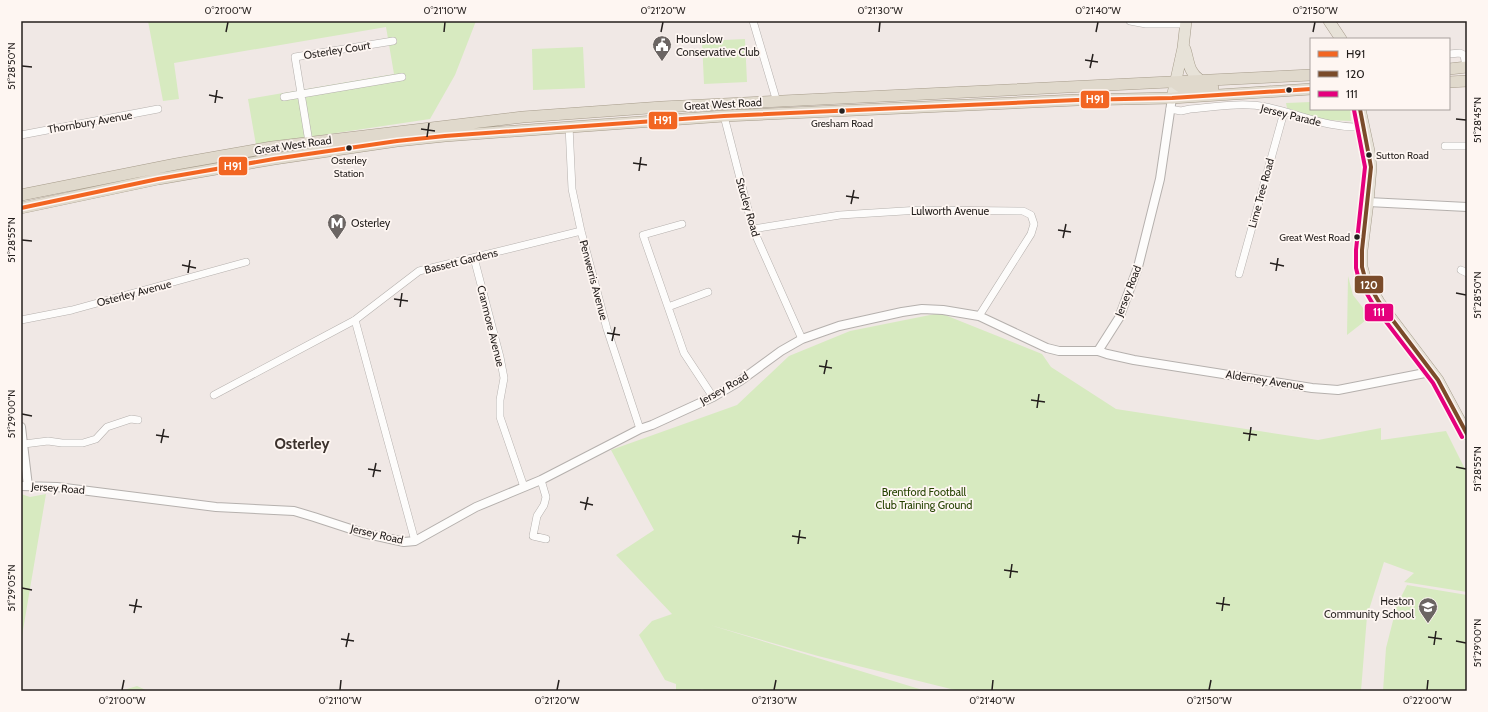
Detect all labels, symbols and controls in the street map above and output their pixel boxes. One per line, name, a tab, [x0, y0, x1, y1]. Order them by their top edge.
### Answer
text: 0°21'00"W	[205, 4, 252, 17]
text: 0°21'10"W	[423, 4, 467, 17]
text: 0°21'20"W	[640, 4, 686, 17]
text: 0°21'30"W	[857, 4, 903, 17]
text: 0°21'40"W	[1075, 4, 1121, 17]
text: 0°21'50"W	[1292, 4, 1338, 17]
place label: Hounslow Conservative Club	[676, 32, 760, 59]
public building icon: Hounslow Conservative Club	[651, 34, 673, 62]
street label: Osterley Court	[303, 38, 372, 62]
legend	[1310, 38, 1450, 110]
text: 51°28'50"N	[5, 42, 18, 90]
text: H91	[1346, 46, 1365, 61]
text: 120	[1346, 66, 1365, 81]
unlabelled marker	[1284, 85, 1294, 95]
text: 111	[1346, 86, 1358, 101]
line badge: H91	[1080, 90, 1110, 109]
text: H91	[1086, 92, 1104, 106]
street label: Great West Road	[684, 95, 762, 113]
text: 51°28'45"N	[1471, 97, 1484, 143]
street label: Jersey Parade	[1258, 100, 1323, 129]
marker: Gresham Road	[837, 106, 847, 116]
street label: Thornbury Avenue	[47, 108, 134, 136]
line badge: H91	[648, 111, 678, 130]
text: H91	[654, 113, 672, 127]
place label: Gresham Road	[811, 117, 873, 130]
street label: Great West Road	[253, 133, 333, 157]
marker: Osterley Station	[344, 143, 354, 153]
place label: Sutton Road	[1376, 149, 1429, 162]
marker: Sutton Road	[1364, 150, 1374, 160]
place label: Osterley Station	[331, 154, 367, 180]
line badge: H91	[218, 156, 248, 176]
street label: Lime Tree Road	[1245, 157, 1277, 229]
text: H91	[224, 159, 242, 173]
street label: Stucley Road	[733, 176, 763, 238]
street label: Lulworth Avenue	[911, 204, 989, 218]
metro station icon: Osterley	[326, 212, 348, 240]
place label: Osterley	[351, 216, 391, 230]
text: 51°28'55"N	[5, 217, 18, 263]
place label: Great West Road	[1279, 231, 1350, 244]
marker: Great West Road	[1352, 232, 1362, 242]
street label: Penwerris Avenue	[577, 238, 612, 322]
street label: Bassett Gardens	[423, 245, 499, 277]
street label: Jersey Road	[1111, 263, 1144, 320]
text: 51°28'50"N	[1471, 271, 1484, 319]
line badge: 120	[1354, 275, 1384, 294]
street label: Osterley Avenue	[95, 276, 173, 310]
text: 120	[1360, 278, 1378, 292]
street label: Cranmore Avenue	[474, 284, 508, 369]
line badge: 111	[1364, 303, 1394, 322]
text: 111	[1373, 305, 1385, 319]
street label: Alderney Avenue	[1225, 367, 1306, 393]
street label: Jersey Road	[696, 368, 751, 408]
text: 51°29'00"N	[5, 390, 18, 438]
district label: Osterley	[274, 435, 330, 453]
text: 51°28'55"N	[1471, 446, 1484, 492]
street label: Jersey Road	[30, 479, 85, 497]
park label: Brentford Football Club Training Ground	[876, 485, 972, 512]
street label: Jersey Road	[348, 521, 405, 547]
text: 51°29'05"N	[5, 565, 18, 611]
place label: Heston Community School	[1324, 594, 1414, 621]
school or university icon: Heston Community School	[1417, 596, 1439, 624]
text: 51°29'00"N	[1471, 619, 1484, 667]
text: 0°21'00"W	[99, 694, 146, 707]
text: 0°21'10"W	[318, 694, 362, 707]
text: 0°21'20"W	[534, 694, 580, 707]
text: 0°21'30"W	[751, 694, 797, 707]
text: 0°21'40"W	[969, 694, 1015, 707]
text: 0°21'50"W	[1186, 694, 1232, 707]
text: 0°22'00"W	[1403, 694, 1452, 707]

